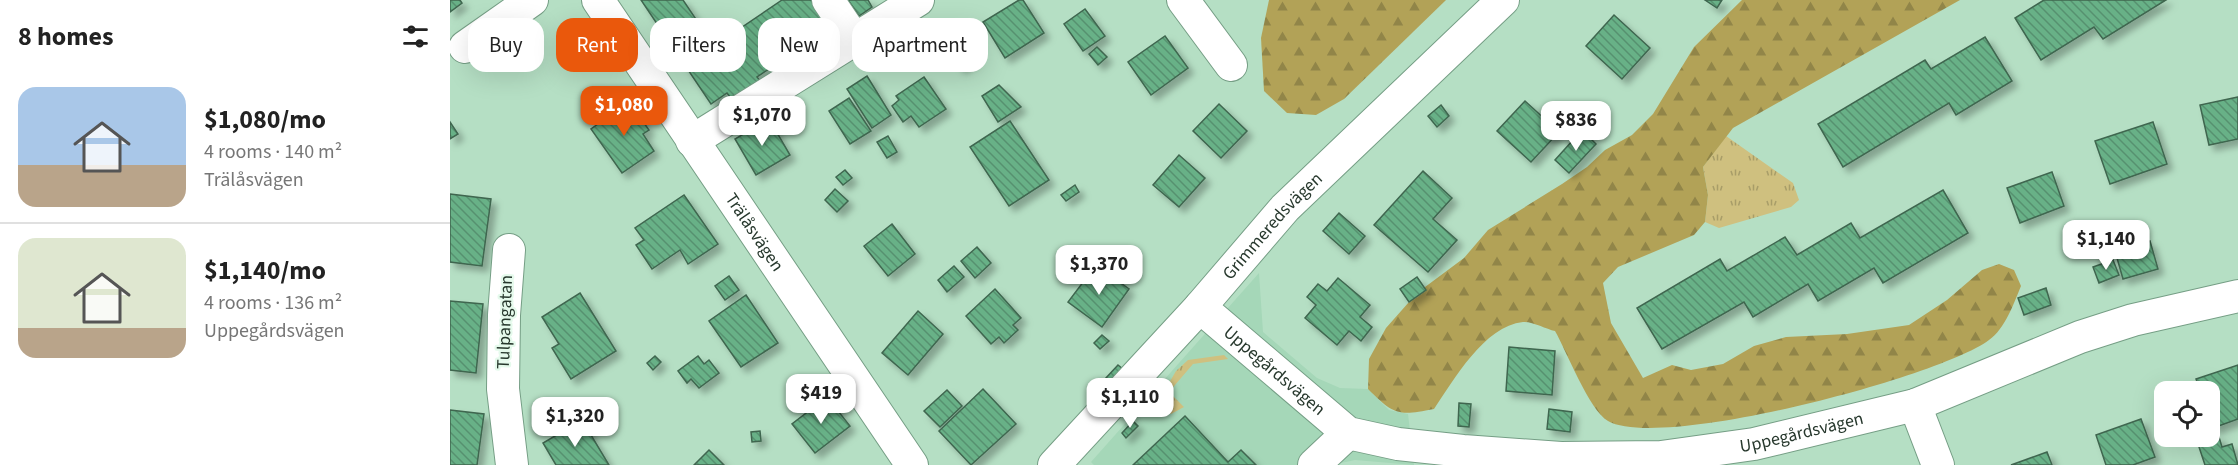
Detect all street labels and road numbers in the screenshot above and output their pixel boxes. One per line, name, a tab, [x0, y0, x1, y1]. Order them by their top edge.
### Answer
street label: Grimmeredsvägen	[1217, 166, 1328, 285]
street label: Trälåsvägen	[719, 188, 790, 276]
street label: Tulpangatan	[491, 275, 519, 369]
street label: Uppegårdsvägen	[1218, 320, 1331, 421]
street label: Uppegårdsvägen	[1738, 405, 1866, 458]

